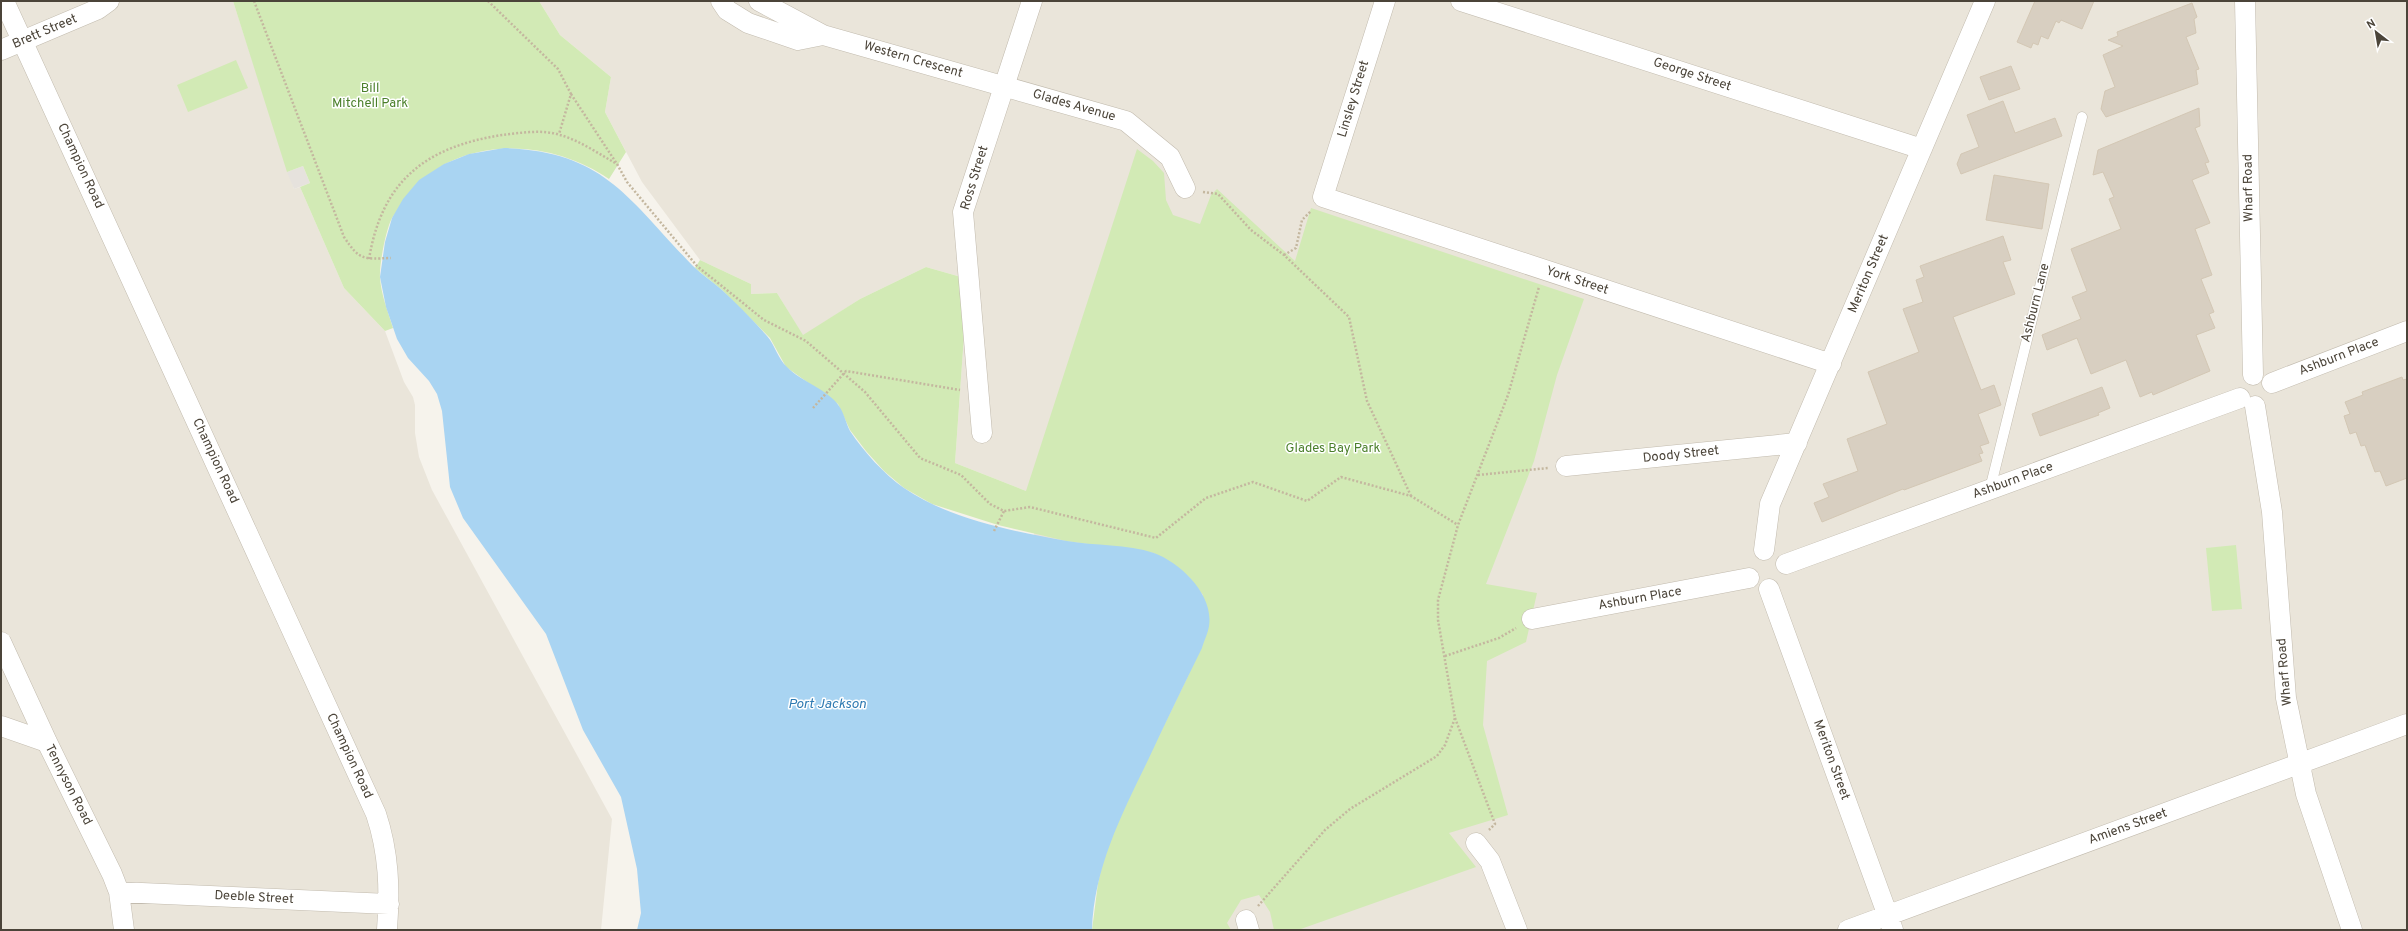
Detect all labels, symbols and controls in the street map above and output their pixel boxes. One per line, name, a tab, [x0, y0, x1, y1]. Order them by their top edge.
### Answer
street label: Brett Street	[10, 11, 80, 53]
north arrow	[2356, 12, 2396, 52]
text: N	[2364, 16, 2378, 32]
street label: Western Crescent	[862, 38, 965, 82]
street label: George Street	[1651, 55, 1733, 95]
street label: Linsley Street	[1335, 58, 1373, 140]
park label: Bill Mitchell Park	[332, 81, 408, 112]
street label: Glades Avenue	[1031, 87, 1117, 125]
street label: Champion Road	[53, 121, 107, 211]
street label: Ross Street	[958, 144, 992, 212]
street label: Wharf Road	[2240, 154, 2258, 222]
street label: Meriton Street	[1845, 232, 1893, 316]
street label: Ashburn Lane	[2018, 262, 2054, 344]
street label: York Street	[1544, 263, 1610, 299]
street label: Ashburn Place	[2297, 334, 2381, 380]
street label: Champion Road	[188, 416, 242, 506]
park label: Glades Bay Park	[1286, 441, 1381, 457]
street label: Doody Street	[1642, 443, 1720, 467]
street label: Ashburn Place	[1971, 459, 2055, 503]
street label: Ashburn Place	[1597, 584, 1683, 614]
street label: Wharf Road	[2274, 637, 2296, 707]
water label: Port Jackson	[788, 696, 866, 713]
street label: Champion Road	[322, 711, 376, 801]
street label: Meriton Street	[1809, 718, 1853, 802]
street label: Tennyson Road	[41, 742, 95, 828]
street label: Amiens Street	[2086, 805, 2170, 849]
street label: Deeble Street	[214, 888, 294, 908]

